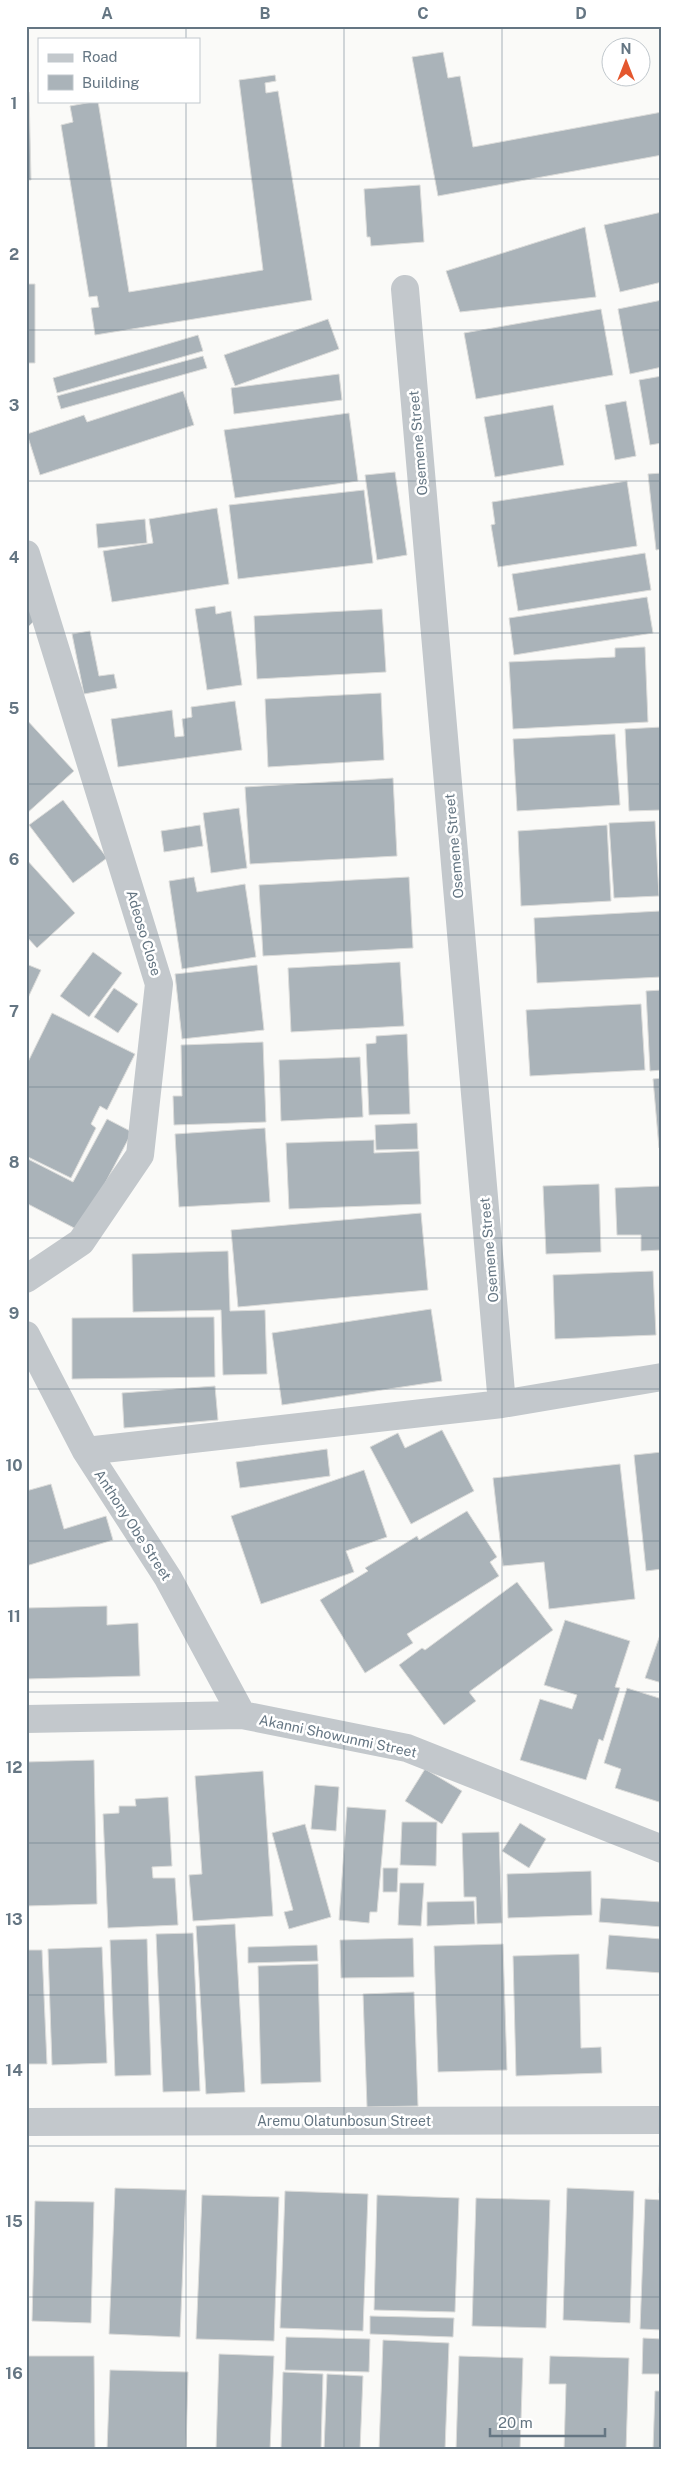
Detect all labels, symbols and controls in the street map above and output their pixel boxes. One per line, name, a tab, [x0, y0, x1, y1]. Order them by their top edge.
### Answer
text: A	[101, 4, 113, 23]
text: B	[260, 4, 271, 23]
text: C	[417, 4, 429, 23]
text: D	[575, 4, 587, 23]
legend	[38, 38, 200, 102]
north arrow	[600, 38, 650, 88]
text: N	[621, 41, 631, 57]
text: Road	[82, 48, 118, 65]
text: Building	[82, 74, 140, 91]
text: 1	[11, 94, 17, 113]
text: 2	[9, 245, 19, 264]
street label: Osemene Street	[405, 390, 431, 496]
text: 3	[9, 396, 19, 415]
text: 4	[9, 548, 20, 567]
text: 5	[9, 699, 20, 718]
street label: Osemene Street	[441, 793, 467, 899]
text: 6	[9, 850, 19, 869]
street label: Adeoso Close	[123, 888, 165, 978]
text: 7	[9, 1002, 19, 1021]
text: 8	[9, 1153, 20, 1172]
street label: Osemene Street	[476, 1197, 502, 1303]
text: 9	[9, 1304, 19, 1323]
text: 10	[5, 1456, 23, 1475]
street label: Anthony Obe Street	[91, 1467, 175, 1583]
text: 11	[7, 1607, 21, 1626]
street label: Akanni Showunmi Street	[258, 1711, 418, 1761]
text: 12	[5, 1758, 23, 1777]
text: 13	[5, 1910, 23, 1929]
text: 14	[5, 2061, 23, 2080]
street label: Aremu Olatunbosun Street	[257, 2113, 431, 2129]
text: 15	[5, 2212, 23, 2231]
text: 16	[5, 2364, 23, 2383]
scale bar	[490, 2406, 606, 2438]
text: 20 m	[498, 2414, 533, 2431]

